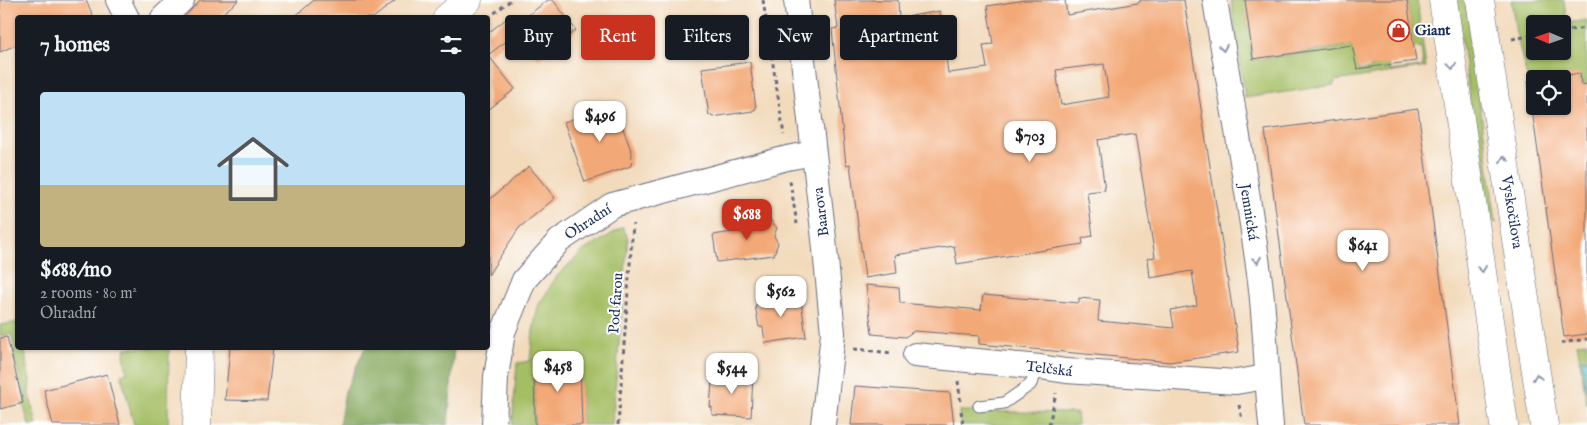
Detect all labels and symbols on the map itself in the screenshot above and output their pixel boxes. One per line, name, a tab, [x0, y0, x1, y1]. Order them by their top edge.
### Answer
north arrow	[1526, 15, 1571, 60]
shop icon: Giant	[1387, 18, 1411, 42]
place label: Giant	[1415, 21, 1451, 40]
one-way arrow	[1217, 44, 1227, 52]
one-way arrow	[1447, 61, 1457, 70]
pin: $496	[570, 100, 630, 143]
pin: $703	[1000, 120, 1060, 163]
one-way arrow	[1500, 155, 1510, 164]
street label: Vyskočilova	[1497, 173, 1527, 250]
street label: Jemnická	[1235, 180, 1263, 242]
street label: Baarova	[808, 186, 833, 238]
pin: $688	[717, 198, 777, 241]
street label: Ohradní	[561, 199, 616, 244]
pin: $641	[1333, 230, 1393, 272]
one-way arrow	[1251, 256, 1261, 265]
one-way arrow	[1476, 265, 1486, 274]
street label: Pod farou	[604, 272, 628, 334]
pin: $562	[751, 276, 811, 318]
pin: $458	[528, 350, 588, 393]
pin: $544	[702, 352, 762, 395]
street label: Telčská	[1025, 357, 1074, 381]
one-way arrow	[1532, 372, 1543, 380]

